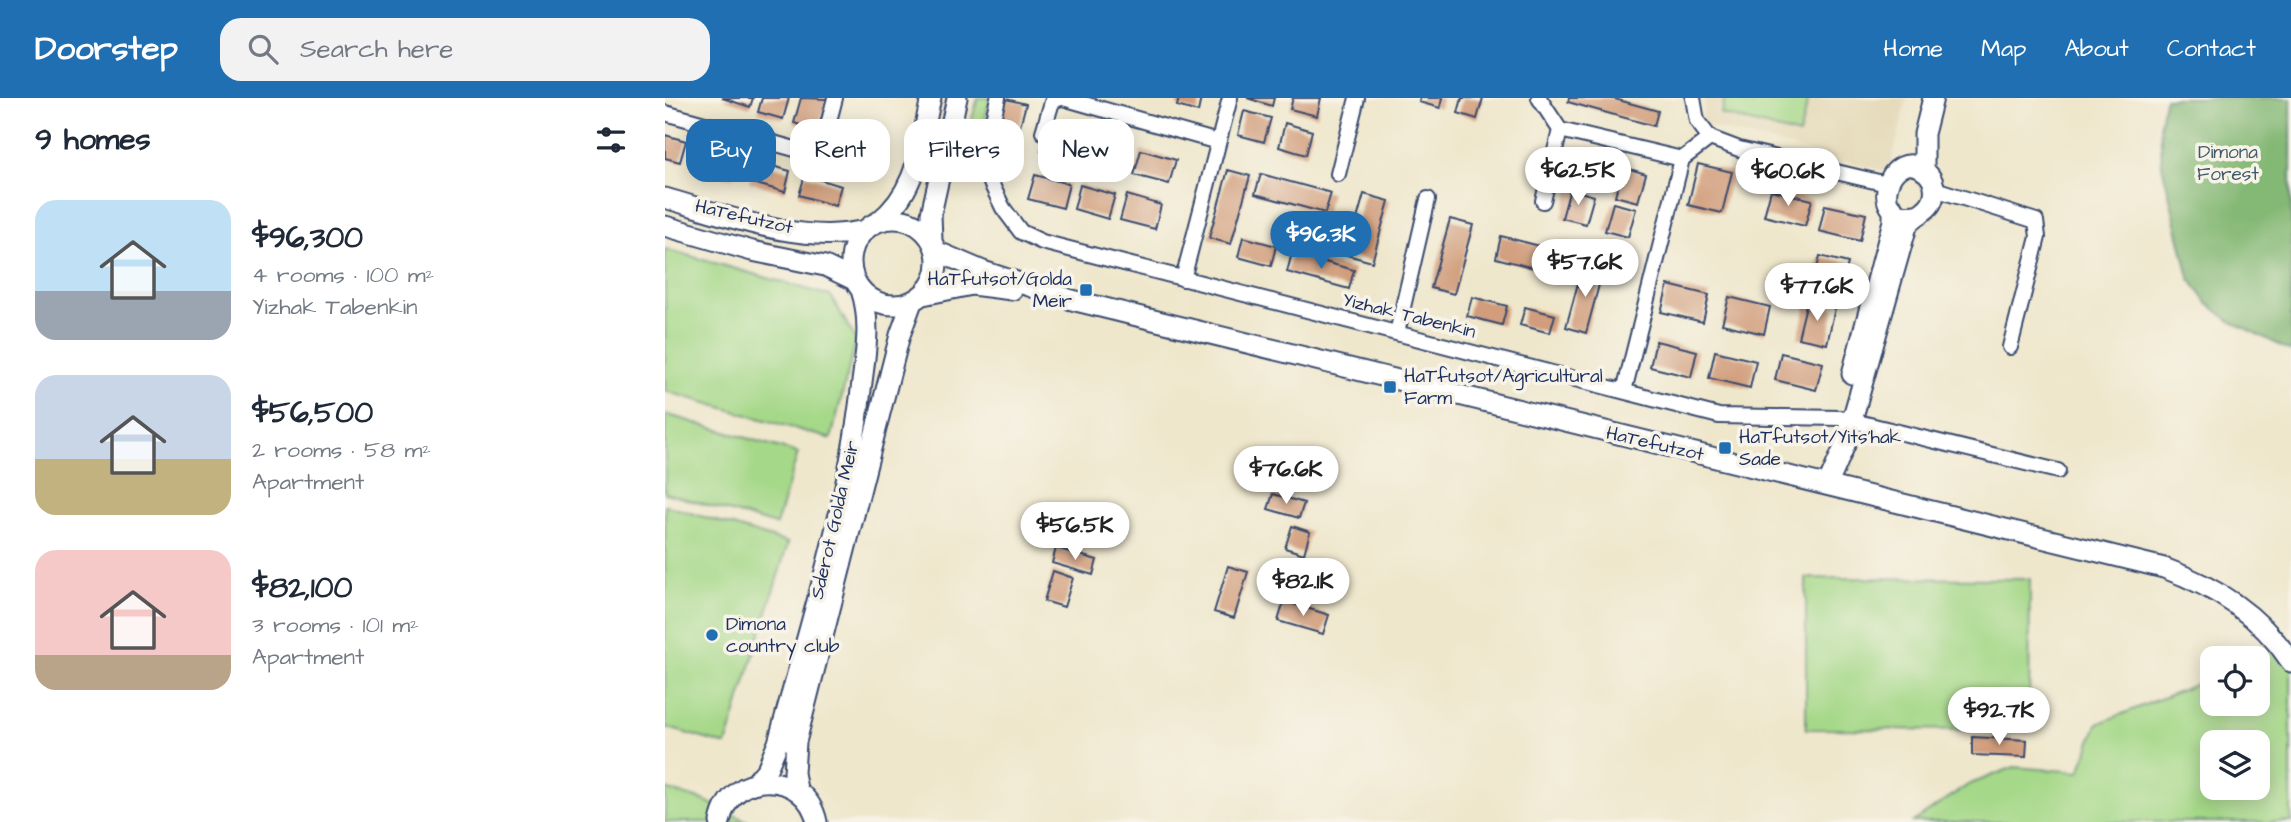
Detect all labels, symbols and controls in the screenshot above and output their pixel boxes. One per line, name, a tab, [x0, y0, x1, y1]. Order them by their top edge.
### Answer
search box	[220, 18, 710, 81]
text: Doorstep	[35, 26, 178, 72]
icon: search	[244, 30, 282, 68]
text: Search here	[300, 31, 453, 67]
text: Home	[1883, 32, 1943, 66]
text: Map	[1981, 32, 2026, 66]
text: About	[2064, 32, 2129, 66]
text: Contact	[2167, 32, 2256, 66]
text: 9 homes	[35, 119, 150, 161]
chip: Buy	[686, 119, 776, 182]
chip: Rent	[790, 119, 890, 182]
chip: Filters	[904, 119, 1024, 182]
chip: New	[1038, 119, 1134, 182]
icon: filters	[592, 121, 630, 159]
park label: Dimona Forest	[2197, 139, 2259, 188]
pin: $62.5K	[1521, 148, 1635, 207]
pin: $60.6K	[1731, 148, 1845, 208]
text: $62.5K	[1541, 154, 1615, 186]
text: $60.6K	[1751, 155, 1825, 187]
street label: HaTefutzot	[692, 193, 796, 241]
pin: $96.3K	[1264, 212, 1378, 271]
text: $96,300	[252, 217, 363, 259]
text: $96.3K	[1286, 218, 1356, 250]
icon: home	[91, 228, 175, 312]
pin: $57.6K	[1528, 240, 1642, 299]
text: $57.6K	[1548, 246, 1622, 278]
text: 4 rooms · 100 m²	[252, 259, 434, 291]
pin: $77.6K	[1760, 264, 1874, 323]
place label: HaTfutsot/Golda Meir	[928, 266, 1073, 315]
text: $77.6K	[1781, 270, 1853, 302]
marker: HaTfutsot/Golda Meir	[1078, 282, 1094, 298]
street label: Yizhak Tabenkin	[1339, 286, 1479, 346]
text: Yizhak Tabenkin	[252, 291, 418, 323]
place label: HaTfutsot/Agricultural Farm	[1404, 363, 1603, 412]
marker: HaTfutsot/Agricultural Farm	[1382, 379, 1398, 395]
text: $56,500	[252, 392, 373, 434]
icon: home	[91, 403, 175, 487]
street label: HaTefutzot	[1603, 420, 1707, 468]
place label: HaTfutsot/Yits'hak Sade	[1739, 424, 1902, 473]
text: 2 rooms · 58 m²	[252, 434, 431, 466]
street label: Sderot Golda Meir	[804, 438, 866, 602]
marker: HaTfutsot/Yits'hak Sade	[1717, 440, 1733, 456]
pin: $76.6K	[1229, 446, 1343, 506]
text: $76.6K	[1250, 453, 1322, 485]
text: Apartment	[252, 466, 364, 498]
pin: $56.5K	[1018, 503, 1132, 562]
text: $56.5K	[1037, 509, 1113, 541]
pin: $82.1K	[1246, 559, 1360, 618]
text: $82.1K	[1273, 565, 1333, 597]
text: $82,100	[252, 567, 352, 609]
icon: home	[91, 578, 175, 662]
text: 3 rooms · 101 m²	[252, 609, 419, 641]
place label: Dimona country club	[726, 611, 840, 661]
marker: Dimona country club	[704, 627, 720, 643]
text: Apartment	[252, 641, 364, 673]
map controls	[2200, 646, 2270, 800]
button: locate	[2200, 646, 2270, 716]
pin: $92.7K	[1942, 688, 2056, 747]
text: $92.7K	[1964, 694, 2034, 726]
button: layers	[2200, 730, 2270, 800]

